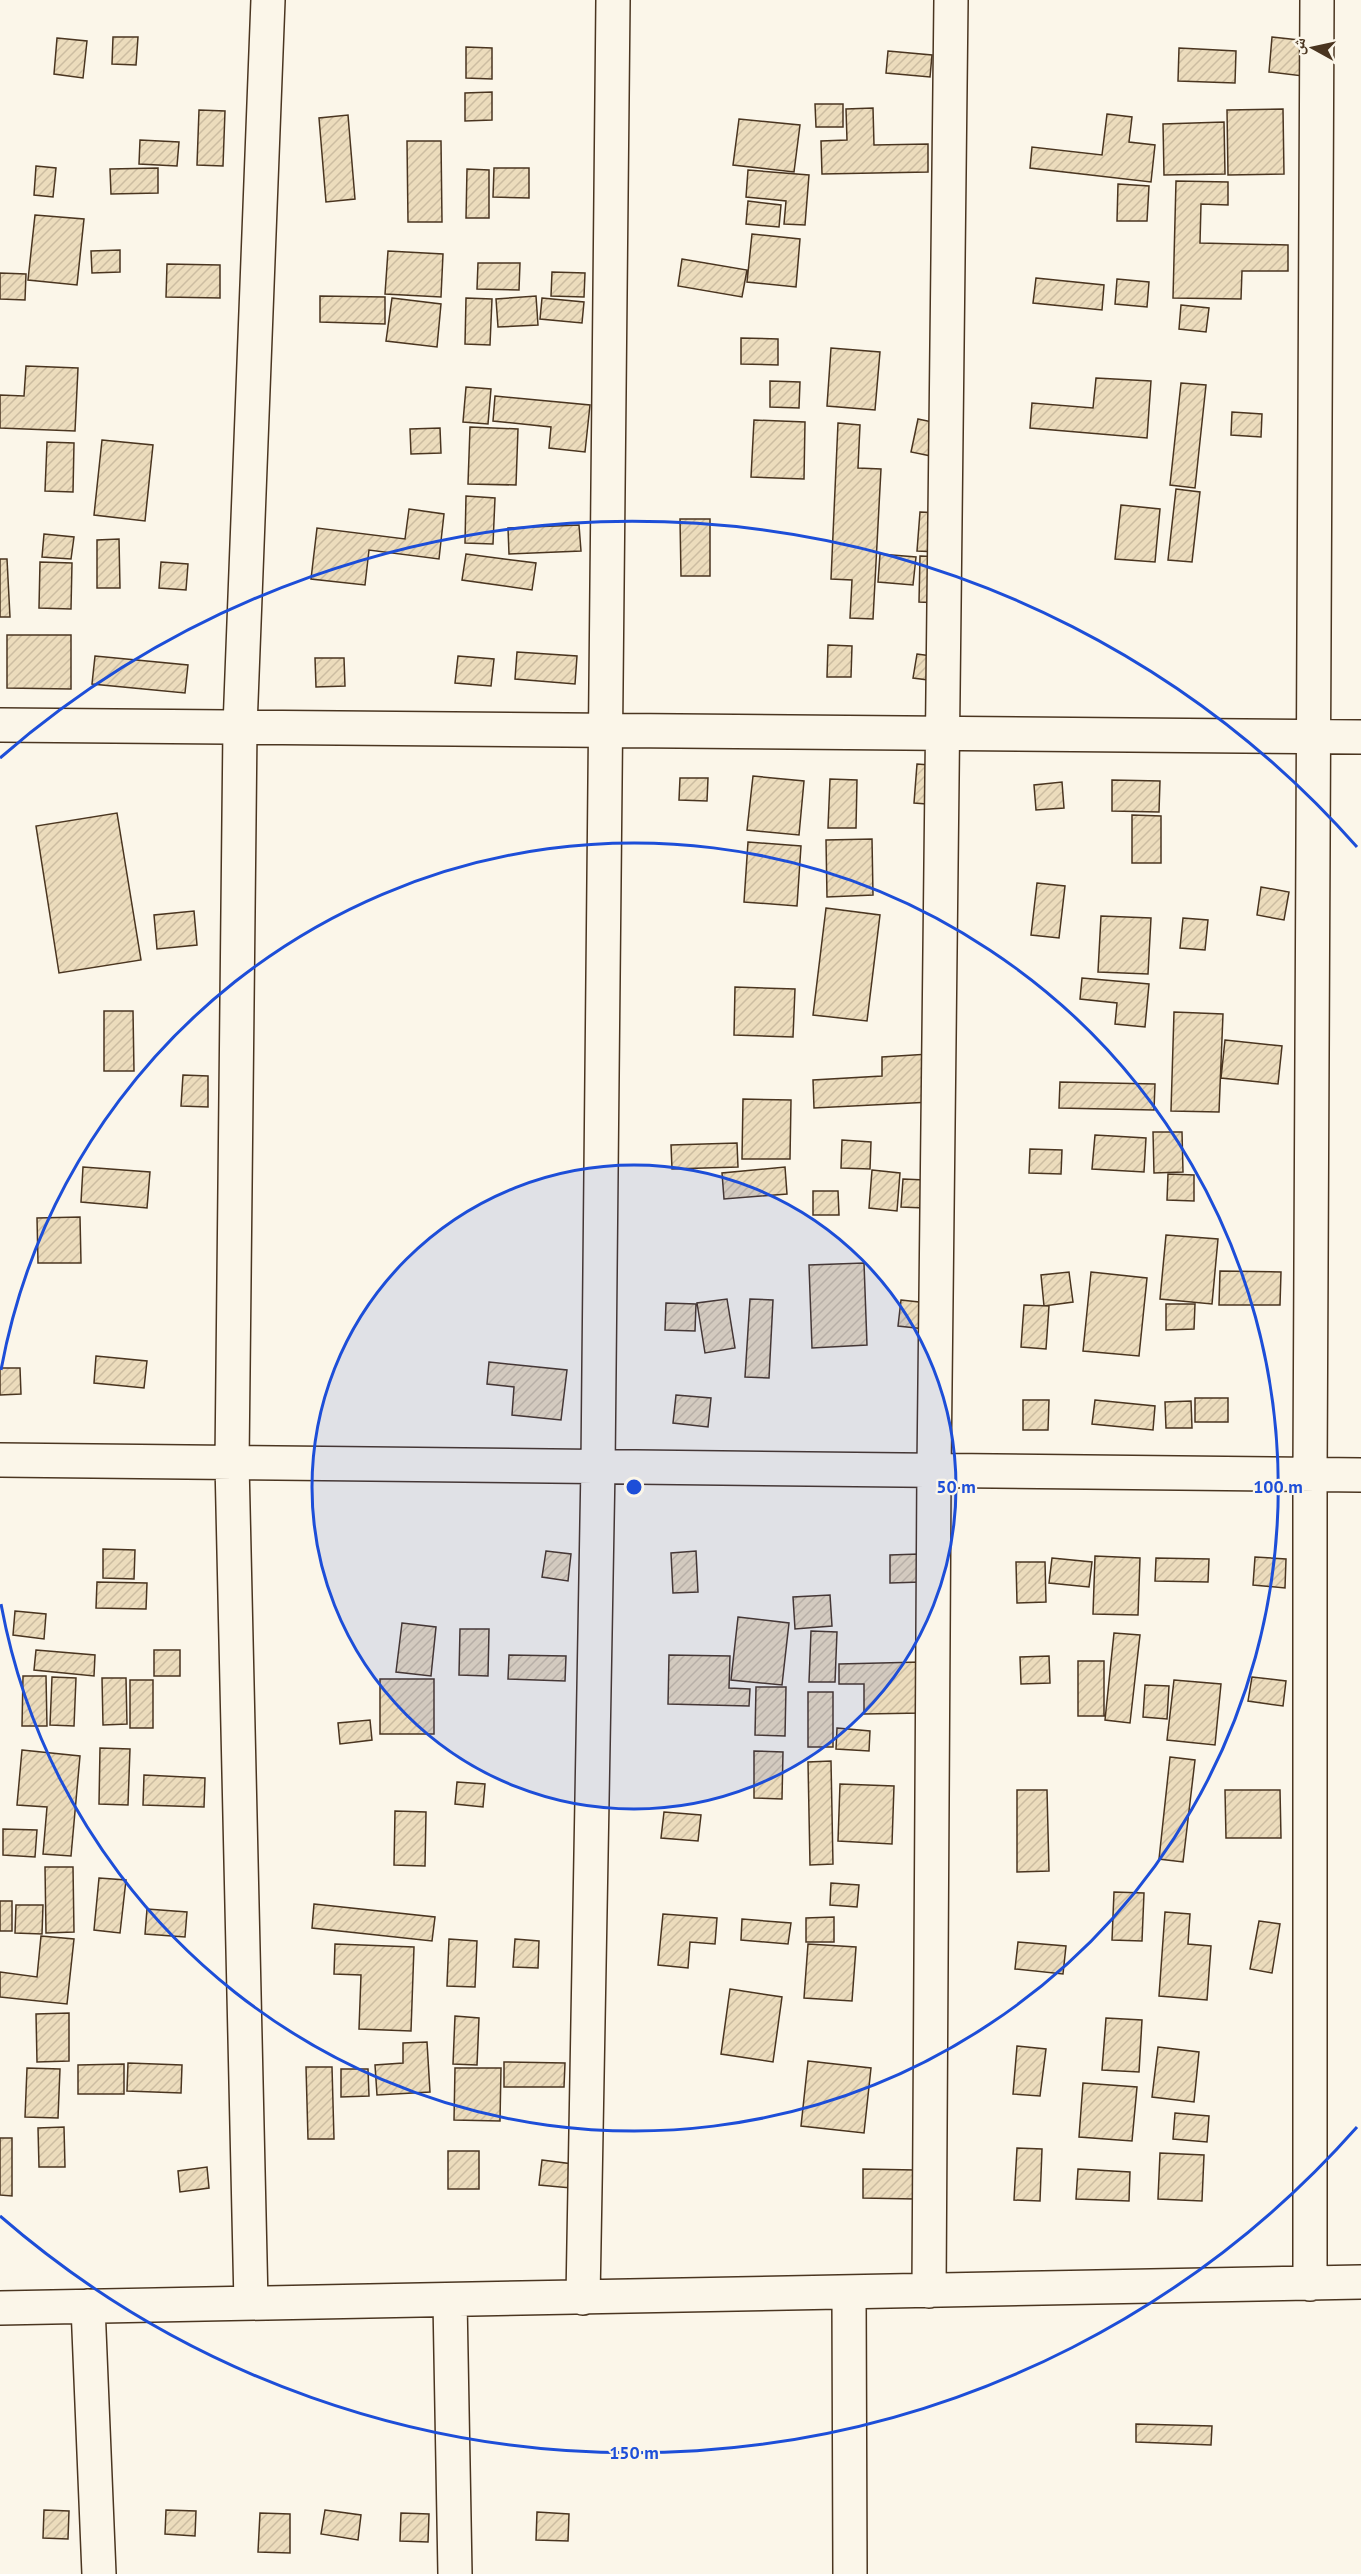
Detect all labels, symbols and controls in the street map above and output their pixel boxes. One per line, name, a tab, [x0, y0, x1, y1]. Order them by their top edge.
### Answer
north arrow	[1283, 18, 1343, 78]
text: ش	[1287, 36, 1309, 56]
text: 50 m	[936, 1475, 976, 1498]
text: 100 m	[1253, 1475, 1303, 1498]
centre of rings	[624, 1477, 644, 1497]
text: 150 m	[609, 2441, 659, 2464]

